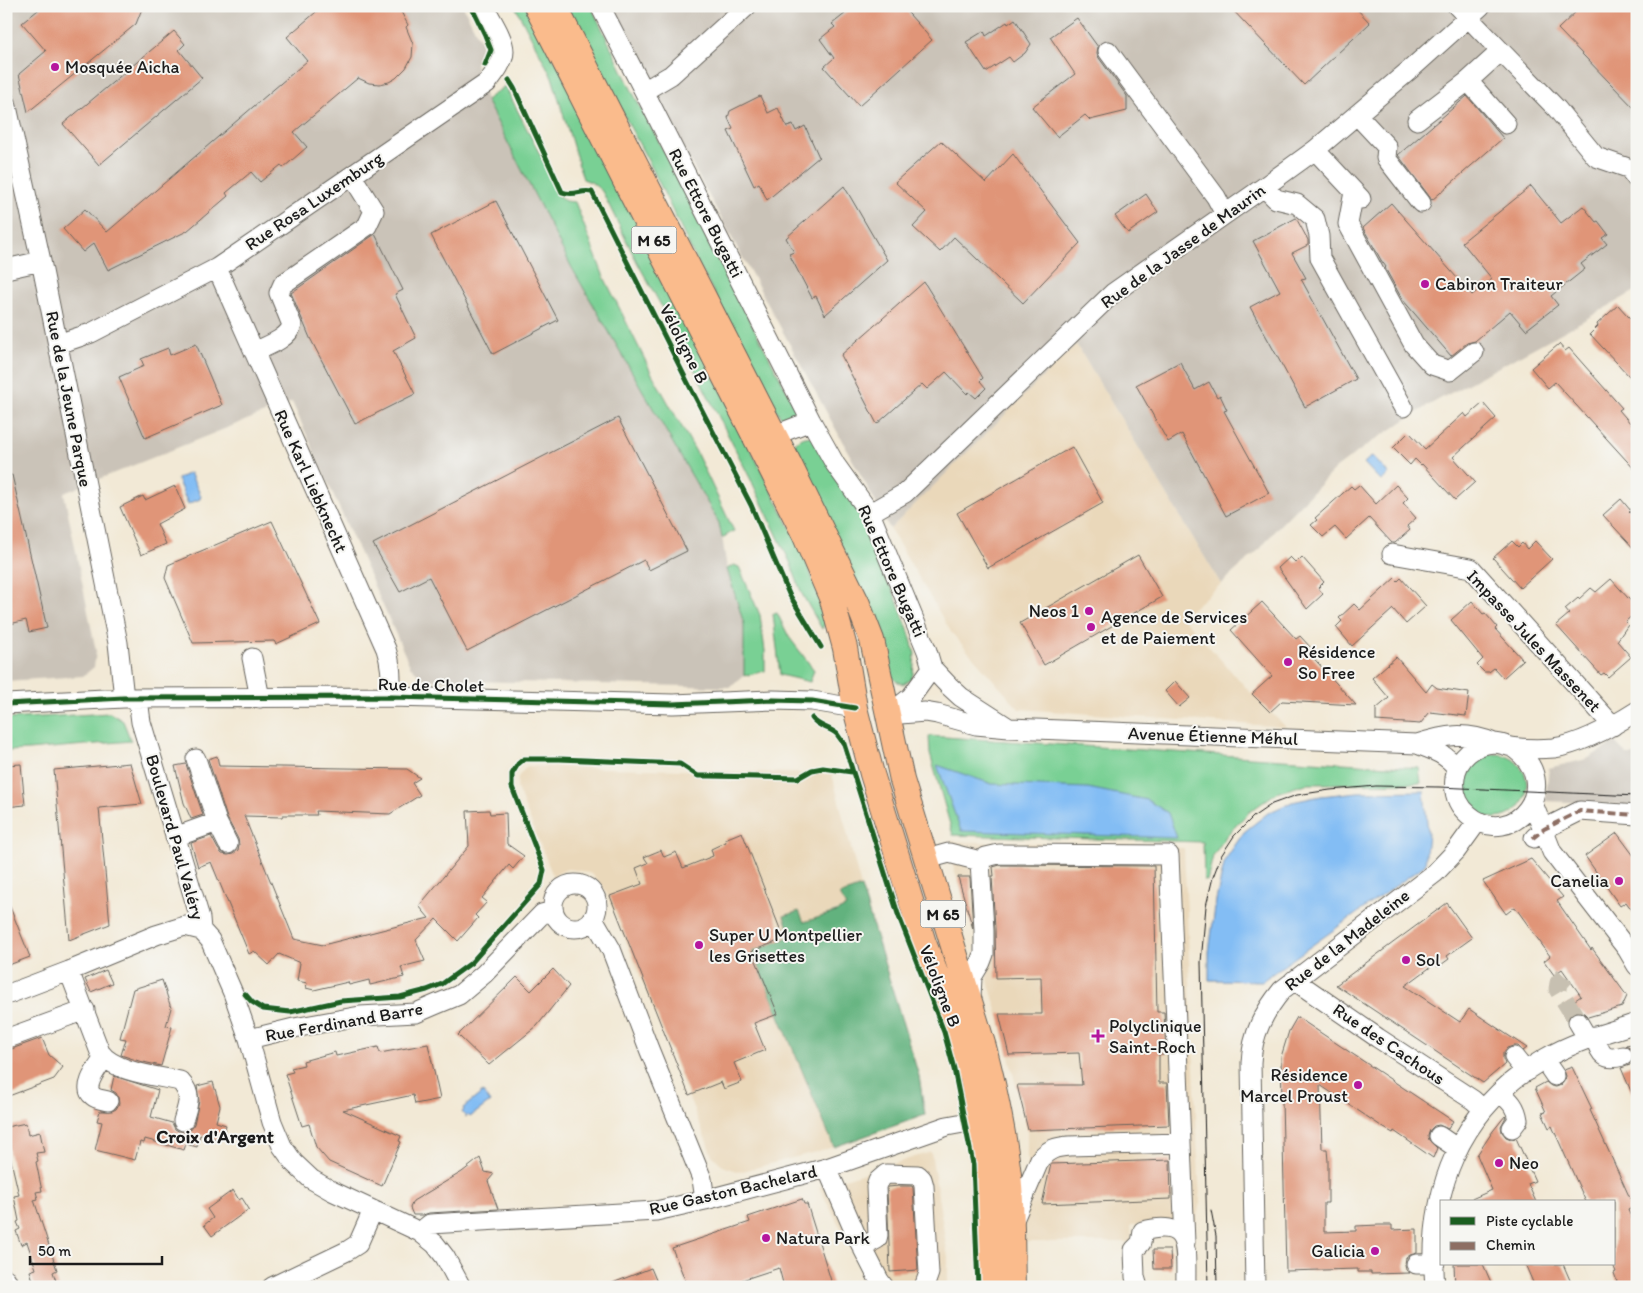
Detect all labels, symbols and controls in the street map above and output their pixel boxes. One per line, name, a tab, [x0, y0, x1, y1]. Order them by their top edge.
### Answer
place label: Mosquée Aicha	[65, 56, 179, 78]
marker: Mosquée Aicha	[49, 61, 61, 73]
street label: Rue Ettore Bugatti	[664, 145, 748, 281]
street label: Rue Rosa Luxemburg	[241, 146, 388, 255]
street label: Rue de la Jasse de Maurin	[1096, 179, 1270, 313]
road number: M 65	[632, 226, 676, 254]
place label: Cabiron Traiteur	[1435, 273, 1563, 295]
marker: Cabiron Traiteur	[1419, 278, 1431, 290]
street label: Véloligne B	[655, 301, 713, 387]
street label: Rue de la Jeune Parque	[41, 309, 97, 489]
street label: Rue Karl Liebknecht	[270, 406, 353, 556]
street label: Rue Ettore Bugatti	[853, 501, 931, 641]
street label: Impasse Jules Massenet	[1462, 565, 1606, 717]
place label: Neos 1	[1029, 600, 1079, 622]
marker: Neos 1	[1083, 605, 1095, 617]
place label: Agence de Services et de Paiement	[1101, 606, 1247, 649]
marker: Agence de Services et de Paiement	[1085, 621, 1097, 633]
place label: Résidence So Free	[1298, 641, 1376, 684]
marker: Résidence So Free	[1282, 656, 1294, 668]
street label: Rue de Cholet	[378, 673, 485, 697]
street label: Avenue Étienne Méhul	[1128, 722, 1298, 750]
street label: Boulevard Paul Valéry	[141, 752, 209, 923]
place label: Canelia	[1550, 870, 1610, 892]
marker: Canelia	[1613, 875, 1625, 887]
street label: Rue de la Madeleine	[1280, 884, 1414, 996]
road number: M 65	[920, 901, 966, 928]
place label: Super U Montpellier les Grisettes	[709, 924, 862, 967]
marker: Super U Montpellier les Grisettes	[693, 939, 705, 951]
street label: Véloligne B	[914, 942, 966, 1030]
place label: Sol	[1416, 949, 1440, 971]
marker: Sol	[1400, 954, 1412, 966]
street label: Rue Ferdinand Barre	[264, 997, 424, 1047]
street label: Rue des Cachous	[1329, 998, 1449, 1090]
place label: Polyclinique Saint-Roch	[1109, 1015, 1202, 1058]
marker: Polyclinique Saint-Roch	[1091, 1029, 1105, 1043]
place label: Résidence Marcel Proust	[1240, 1064, 1348, 1107]
marker: Résidence Marcel Proust	[1352, 1079, 1364, 1091]
district label: Croix d'Argent	[156, 1125, 274, 1148]
place label: Neo	[1509, 1152, 1539, 1174]
marker: Neo	[1493, 1157, 1505, 1169]
street label: Rue Gaston Bachelard	[647, 1160, 819, 1220]
legend	[1440, 1200, 1616, 1266]
text: Piste cyclable	[1486, 1212, 1573, 1230]
place label: Natura Park	[776, 1227, 870, 1249]
marker: Natura Park	[760, 1232, 772, 1244]
scale bar	[30, 1233, 162, 1265]
text: Chemin	[1486, 1236, 1536, 1254]
place label: Galicia	[1311, 1240, 1366, 1262]
text: 50 m	[38, 1242, 71, 1260]
marker: Galicia	[1369, 1245, 1381, 1257]

